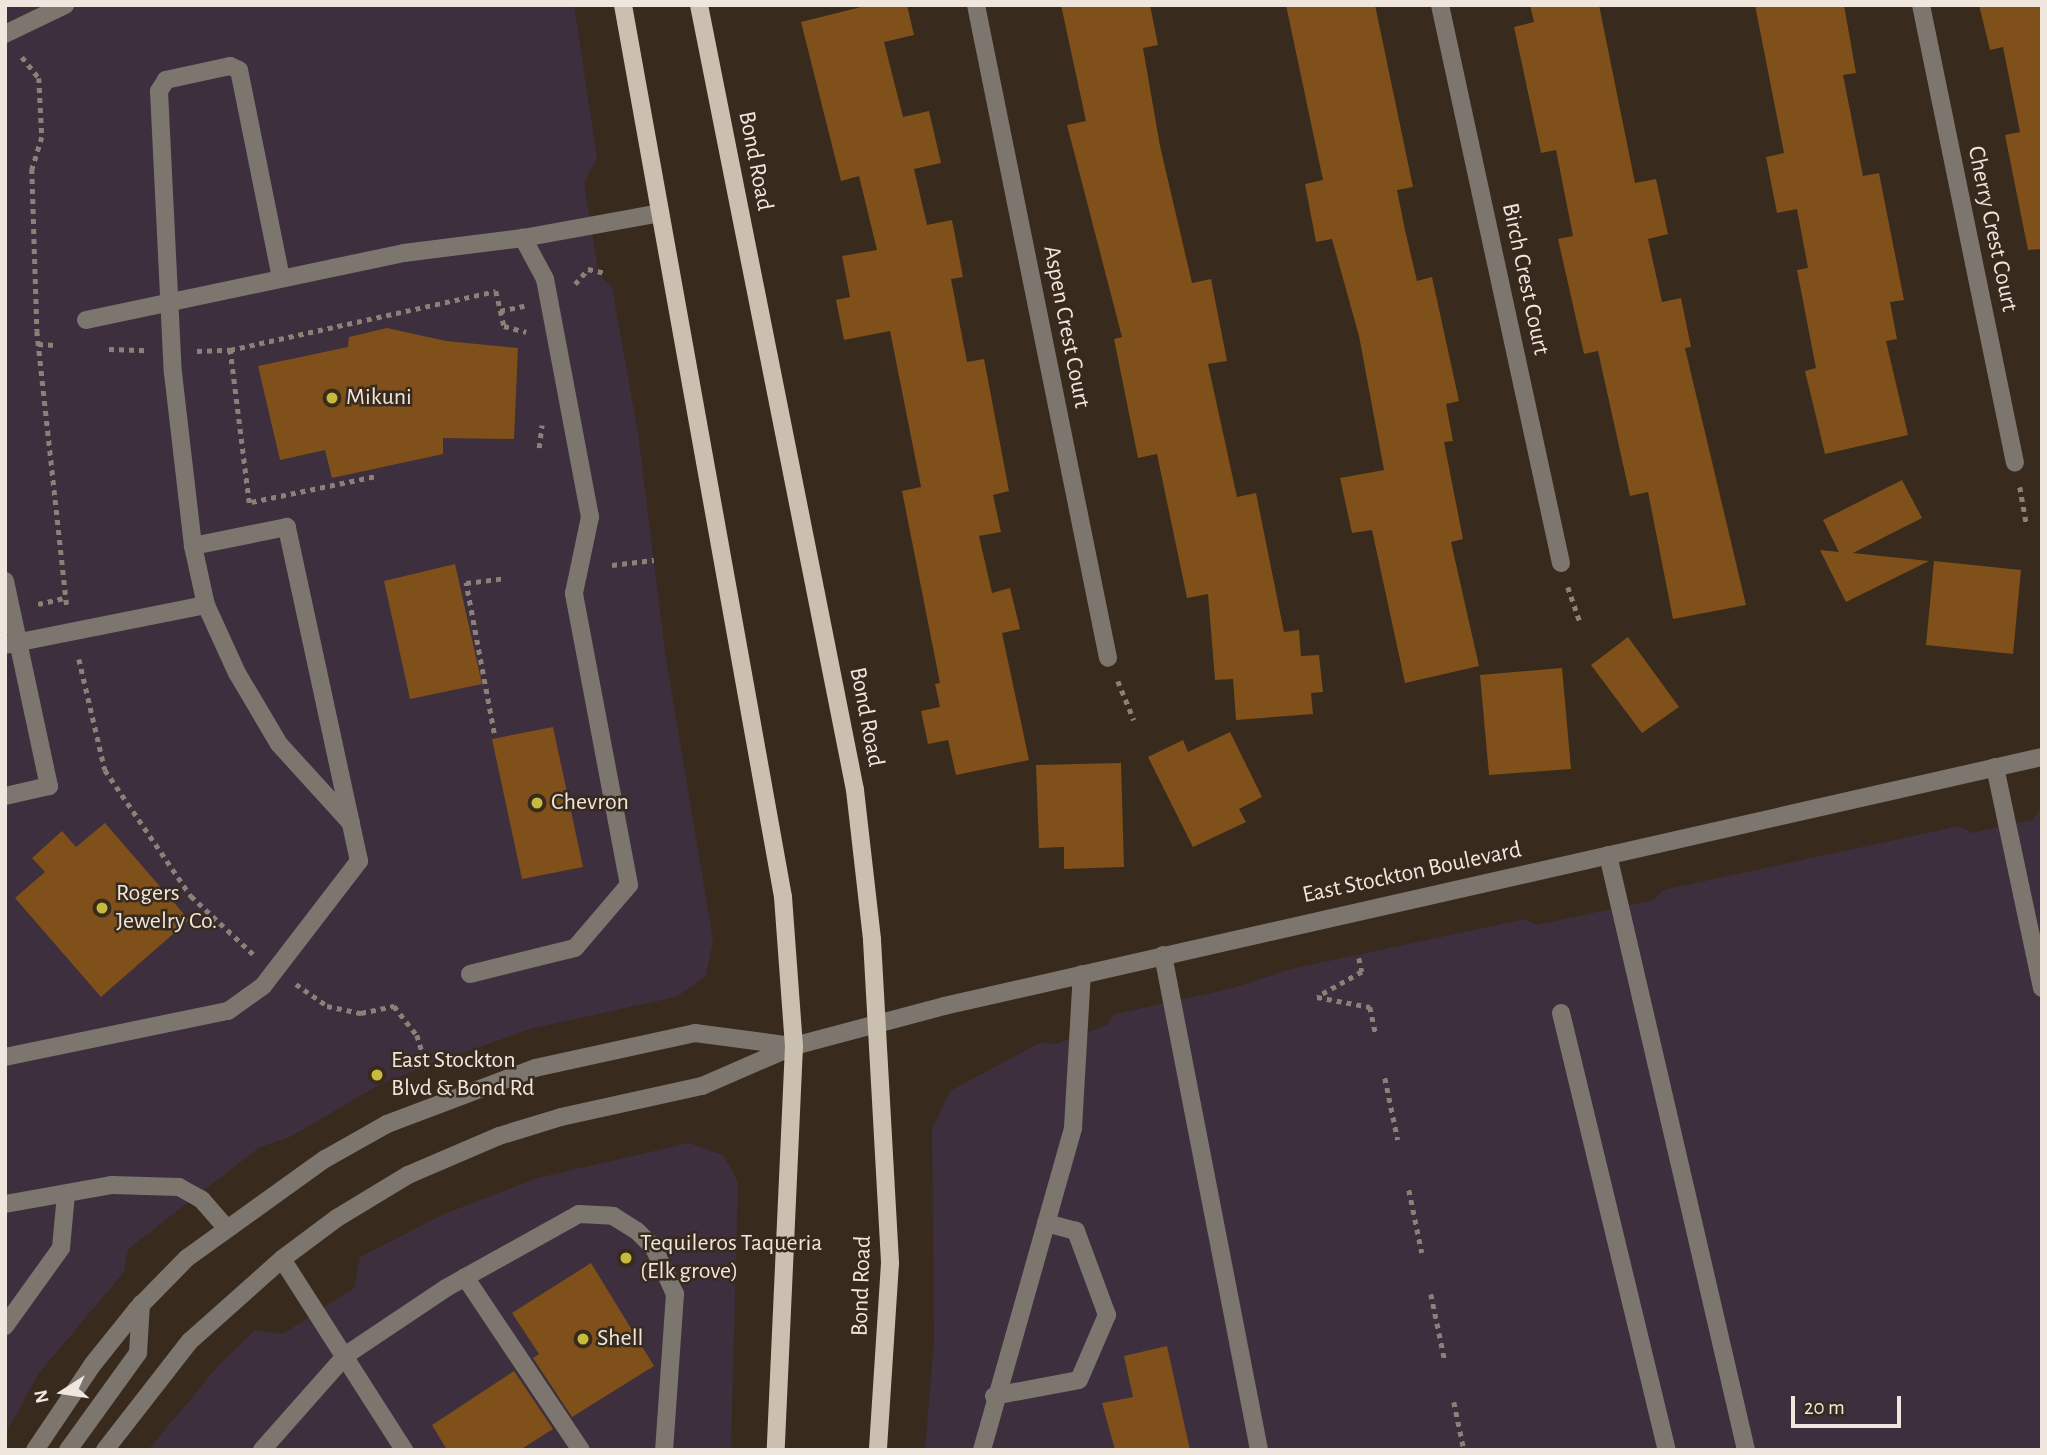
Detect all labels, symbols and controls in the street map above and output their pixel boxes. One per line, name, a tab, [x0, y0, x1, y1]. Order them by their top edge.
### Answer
street label: Bond Road	[731, 109, 779, 213]
street label: Cherry Crest Court	[1960, 144, 2024, 314]
street label: Birch Crest Court	[1495, 200, 1555, 358]
street label: Aspen Crest Court	[1036, 243, 1096, 411]
place label: Mikuni	[346, 384, 412, 412]
marker: Mikuni	[324, 390, 340, 406]
street label: Bond Road	[842, 665, 890, 769]
place label: Chevron	[551, 789, 629, 817]
marker: Chevron	[529, 795, 545, 811]
street label: East Stockton Boulevard	[1300, 836, 1524, 910]
place label: Rogers Jewelry Co.	[116, 880, 217, 936]
marker: Rogers Jewelry Co.	[94, 900, 110, 916]
place label: East Stockton Blvd & Bond Rd	[391, 1047, 534, 1103]
marker: East Stockton Blvd & Bond Rd	[369, 1067, 385, 1083]
place label: Tequileros Taqueria (Elk grove)	[640, 1230, 822, 1286]
street label: Bond Road	[846, 1235, 878, 1337]
marker: Tequileros Taqueria (Elk grove)	[618, 1250, 634, 1266]
place label: Shell	[597, 1325, 643, 1353]
marker: Shell	[575, 1331, 591, 1347]
north arrow	[28, 1357, 98, 1427]
scale bar	[1795, 1382, 1905, 1426]
text: N	[31, 1388, 53, 1405]
text: 20 m	[1804, 1397, 1845, 1418]

